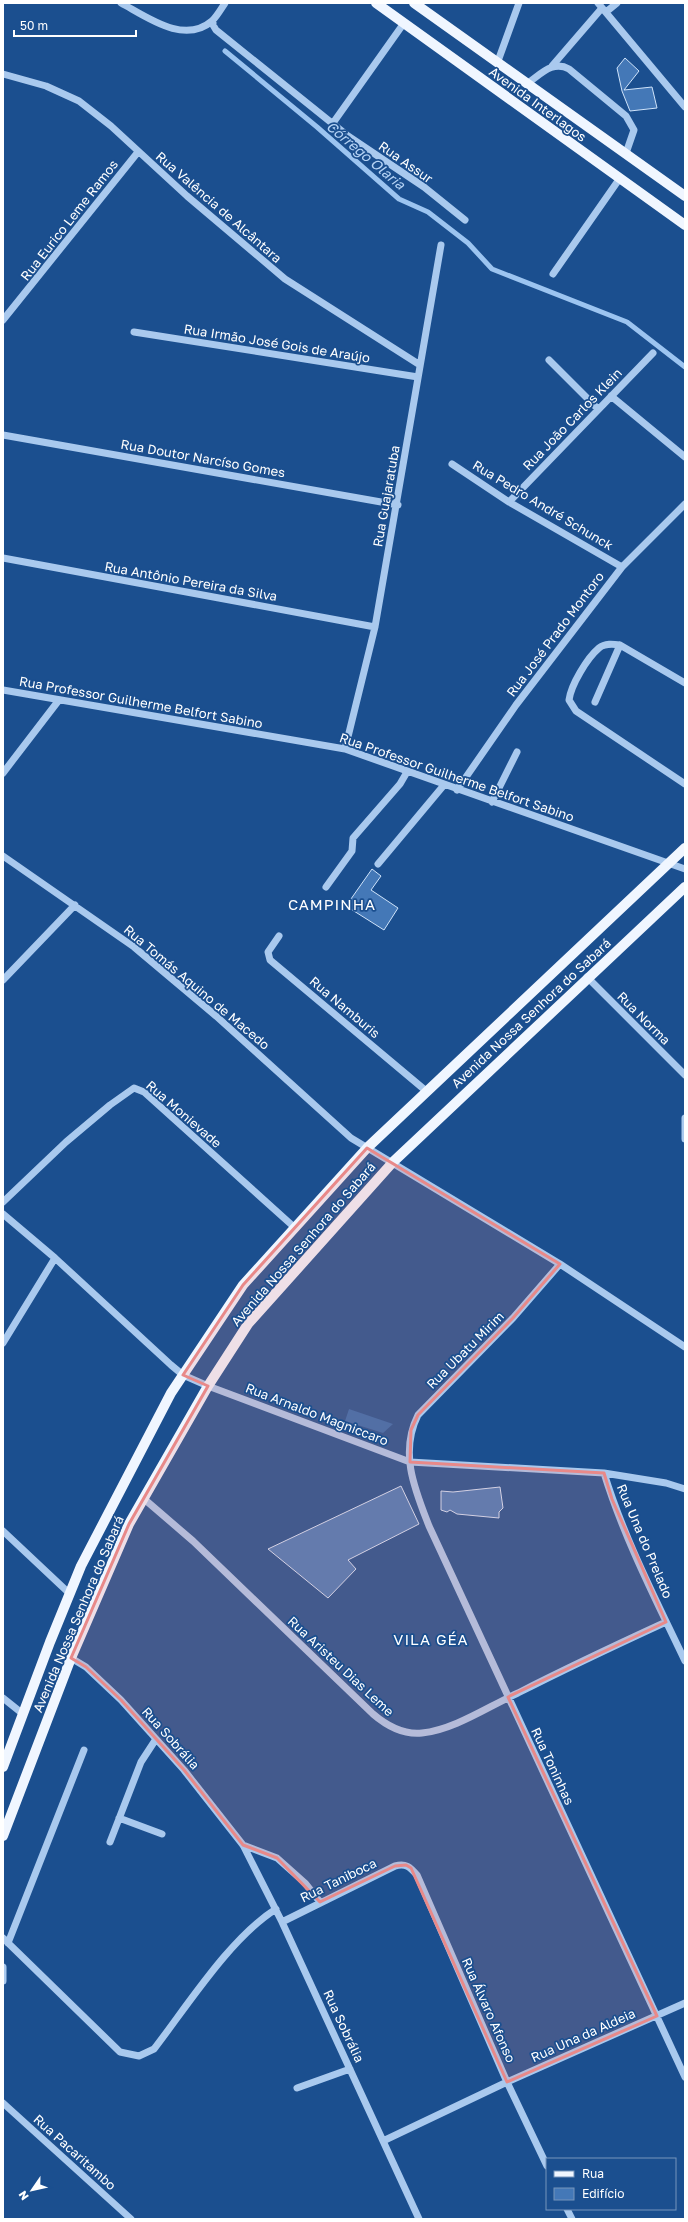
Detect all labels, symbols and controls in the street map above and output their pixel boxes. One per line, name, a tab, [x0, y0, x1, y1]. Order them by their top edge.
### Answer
scale bar	[14, 12, 136, 38]
text: 50 m	[20, 18, 48, 33]
street label: Avenida Interlagos	[486, 63, 590, 145]
water label: Córrego Olaria	[323, 117, 410, 193]
street label: Rua Assur	[376, 138, 436, 186]
street label: Rua Valência de Alcântara	[153, 148, 285, 266]
street label: Rua Eurico Leme Ramos	[17, 156, 121, 284]
street label: Rua Irmão José Gois de Araújo	[183, 320, 371, 366]
street label: Rua João Carlos Klein	[519, 365, 625, 473]
street label: Rua Doutor Narcíso Gomes	[120, 436, 287, 480]
street label: Rua Guajaratuba	[369, 444, 403, 548]
street label: Rua Pedro André Schunck	[470, 457, 617, 554]
street label: Rua Antônio Pereira da Silva	[103, 558, 279, 604]
street label: Rua José Prado Montoro	[503, 568, 607, 700]
street label: Rua Professor Guilherme Belfort Sabino	[18, 673, 264, 731]
street label: Rua Professor Guilherme Belfort Sabino	[338, 729, 577, 825]
district label: CAMPINHA	[288, 895, 376, 913]
street label: Rua Tomás Aquino de Macedo	[121, 921, 273, 1053]
street label: Avenida Nossa Senhora do Sabará	[448, 935, 614, 1091]
street label: Rua Namburis	[307, 973, 384, 1041]
street label: Rua Norma	[614, 988, 674, 1048]
street label: Rua Monievade	[143, 1077, 225, 1151]
street label: Avenida Nossa Senhora do Sabará	[227, 1159, 379, 1329]
street label: Rua Ubatu Mirim	[423, 1308, 507, 1392]
street label: Rua Arnaldo Magniccaro	[243, 1379, 391, 1449]
street label: Rua Una do Prelado	[614, 1482, 676, 1601]
street label: Avenida Nossa Senhora do Sabará	[29, 1513, 127, 1715]
street label: Rua Aristeu Dias Leme	[285, 1613, 397, 1719]
district label: VILA GÉA	[393, 1630, 469, 1648]
street label: Rua Sobrália	[139, 1704, 203, 1772]
street label: Rua Toninhas	[528, 1725, 578, 1807]
street label: Rua Taniboca	[297, 1855, 379, 1905]
street label: Rua Álvaro Afonso	[459, 1955, 519, 2065]
street label: Rua Sobrália	[320, 1987, 368, 2065]
street label: Rua Una da Aldeia	[528, 2005, 638, 2065]
street label: Rua Pacaritambo	[30, 2111, 120, 2193]
legend	[546, 2158, 676, 2210]
text: Rua	[582, 2166, 604, 2181]
north arrow	[12, 2170, 52, 2210]
text: Edifício	[582, 2186, 624, 2201]
text: N	[16, 2189, 31, 2203]

